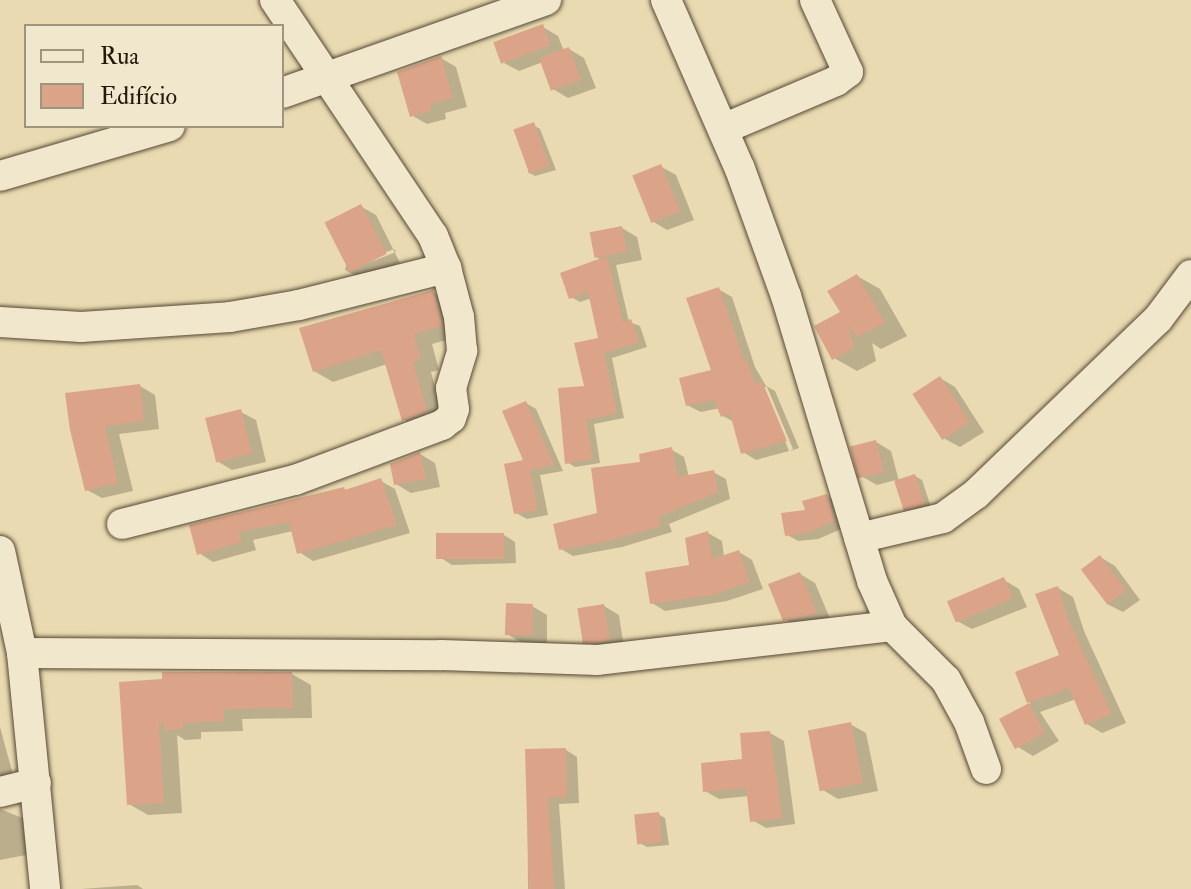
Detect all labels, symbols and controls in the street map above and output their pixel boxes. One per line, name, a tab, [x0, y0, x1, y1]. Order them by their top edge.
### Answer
legend	[24, 24, 284, 128]
text: Rua	[100, 41, 139, 72]
text: Edifício	[100, 81, 177, 112]

